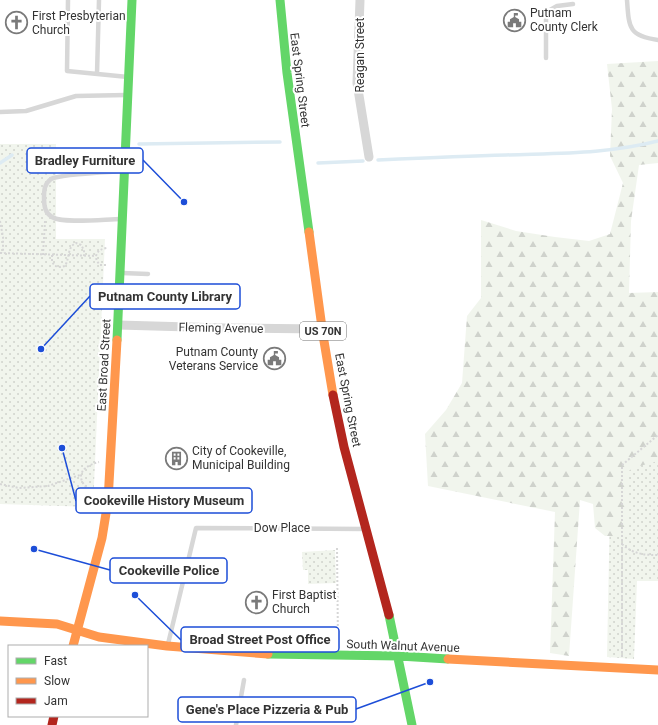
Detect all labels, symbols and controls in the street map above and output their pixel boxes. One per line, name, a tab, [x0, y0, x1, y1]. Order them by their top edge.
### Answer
place label: Putnam County Clerk	[530, 6, 599, 34]
public building icon: Putnam County Clerk	[502, 7, 528, 33]
place label: First Presbyterian Church	[32, 9, 126, 37]
church icon: First Presbyterian Church	[4, 10, 30, 36]
street label: Reagan Street	[353, 18, 367, 92]
street label: East Spring Street	[287, 32, 313, 128]
callout: Bradley Furniture	[27, 148, 143, 173]
text: Bradley Furniture	[35, 153, 135, 168]
callout: Putnam County Library	[90, 284, 240, 309]
text: Putnam County Library	[98, 289, 233, 304]
street label: East Broad Street	[95, 318, 113, 412]
street label: Fleming Avenue	[178, 320, 264, 336]
road number: US 70N	[300, 322, 346, 340]
place label: Putnam County Veterans Service	[169, 345, 258, 373]
public building icon: Putnam County Veterans Service	[261, 346, 287, 372]
street label: East Spring Street	[332, 352, 364, 448]
place label: City of Cookeville, Municipal Building	[192, 444, 290, 472]
building icon: City of Cookeville, Municipal Building	[163, 445, 189, 471]
callout: Cookeville History Museum	[76, 488, 252, 513]
text: Cookeville History Museum	[84, 493, 244, 508]
street label: Dow Place	[254, 521, 310, 535]
callout: Cookeville Police	[110, 558, 227, 583]
text: Cookeville Police	[119, 563, 219, 578]
place label: First Baptist Church	[272, 588, 336, 616]
church icon: First Baptist Church	[243, 589, 269, 615]
callout: Broad Street Post Office	[181, 627, 339, 652]
text: Broad Street Post Office	[189, 632, 331, 647]
street label: South Walnut Avenue	[346, 637, 460, 655]
legend	[8, 645, 148, 717]
text: Fast	[44, 654, 67, 668]
text: Slow	[44, 674, 70, 688]
text: Jam	[44, 694, 68, 708]
callout: Gene's Place Pizzeria & Pub	[178, 697, 356, 722]
text: Gene's Place Pizzeria & Pub	[186, 702, 348, 717]

